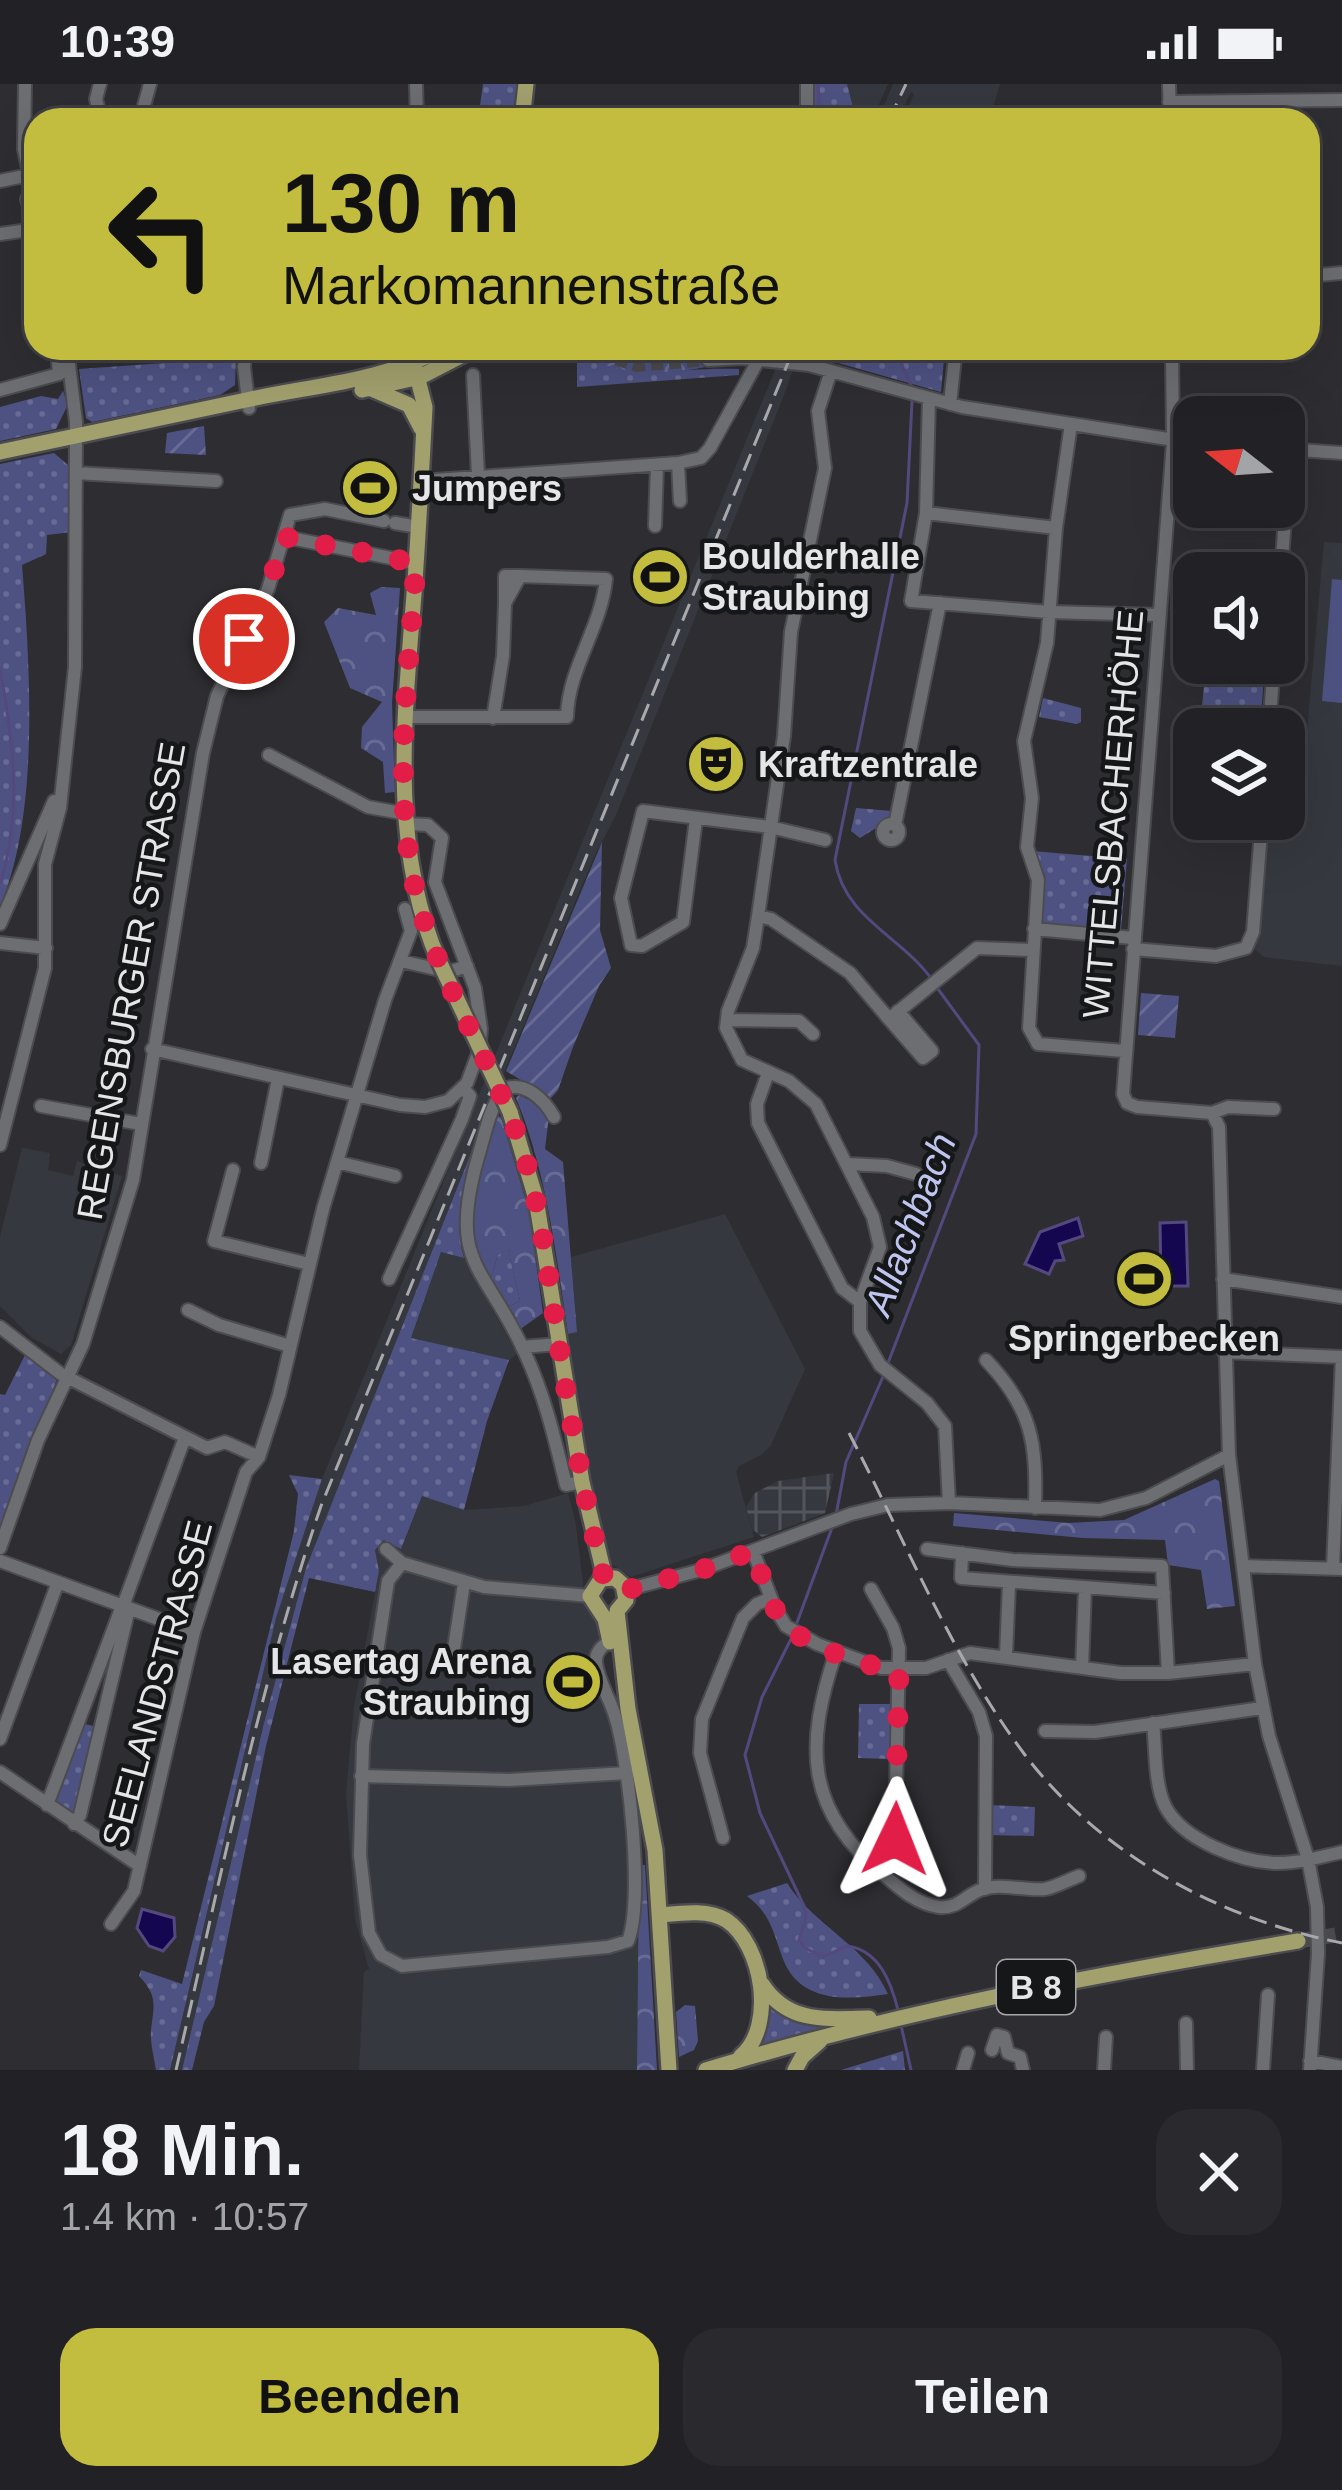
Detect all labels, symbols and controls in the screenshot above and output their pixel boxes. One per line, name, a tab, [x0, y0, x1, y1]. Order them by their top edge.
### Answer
text: 10:39	[60, 16, 175, 67]
icon: left	[84, 156, 240, 312]
text: 130 m	[282, 156, 520, 250]
text: Markomannenstraße	[282, 255, 780, 315]
north arrow	[1173, 396, 1305, 528]
map controls	[1173, 396, 1305, 840]
sports icon: Jumpers	[339, 457, 401, 519]
place label: Jumpers	[412, 468, 562, 509]
place label: Boulderhalle Straubing	[702, 536, 920, 618]
sports icon: Boulderhalle Straubing	[629, 546, 691, 608]
button: sound	[1173, 552, 1305, 684]
pin	[193, 588, 295, 690]
icon: arrive	[211, 606, 277, 672]
street label: WITTELSBACHERHÖHE	[1075, 608, 1151, 1020]
button: layers	[1173, 708, 1305, 840]
theatre icon: Kraftzentrale	[685, 733, 747, 795]
street label: REGENSBURGER STRASSE	[69, 739, 193, 1223]
place label: Kraftzentrale	[758, 744, 978, 785]
water label: Allachbach	[855, 1127, 964, 1323]
sports icon: Springerbecken	[1113, 1248, 1175, 1310]
place label: Springerbecken	[1008, 1318, 1280, 1359]
street label: SEELANDSTRASSE	[94, 1516, 220, 1852]
place label: Lasertag Arena Straubing	[270, 1641, 532, 1723]
sports icon: Lasertag Arena Straubing	[542, 1651, 604, 1713]
position arrow	[832, 1776, 958, 1902]
road number: B 8	[997, 1960, 1075, 2014]
button: close	[1156, 2109, 1282, 2235]
text: 18 Min.	[60, 2110, 304, 2190]
text: 1.4 km · 10:57	[60, 2195, 309, 2238]
button: Beenden	[60, 2328, 659, 2466]
button: Teilen	[683, 2328, 1282, 2466]

